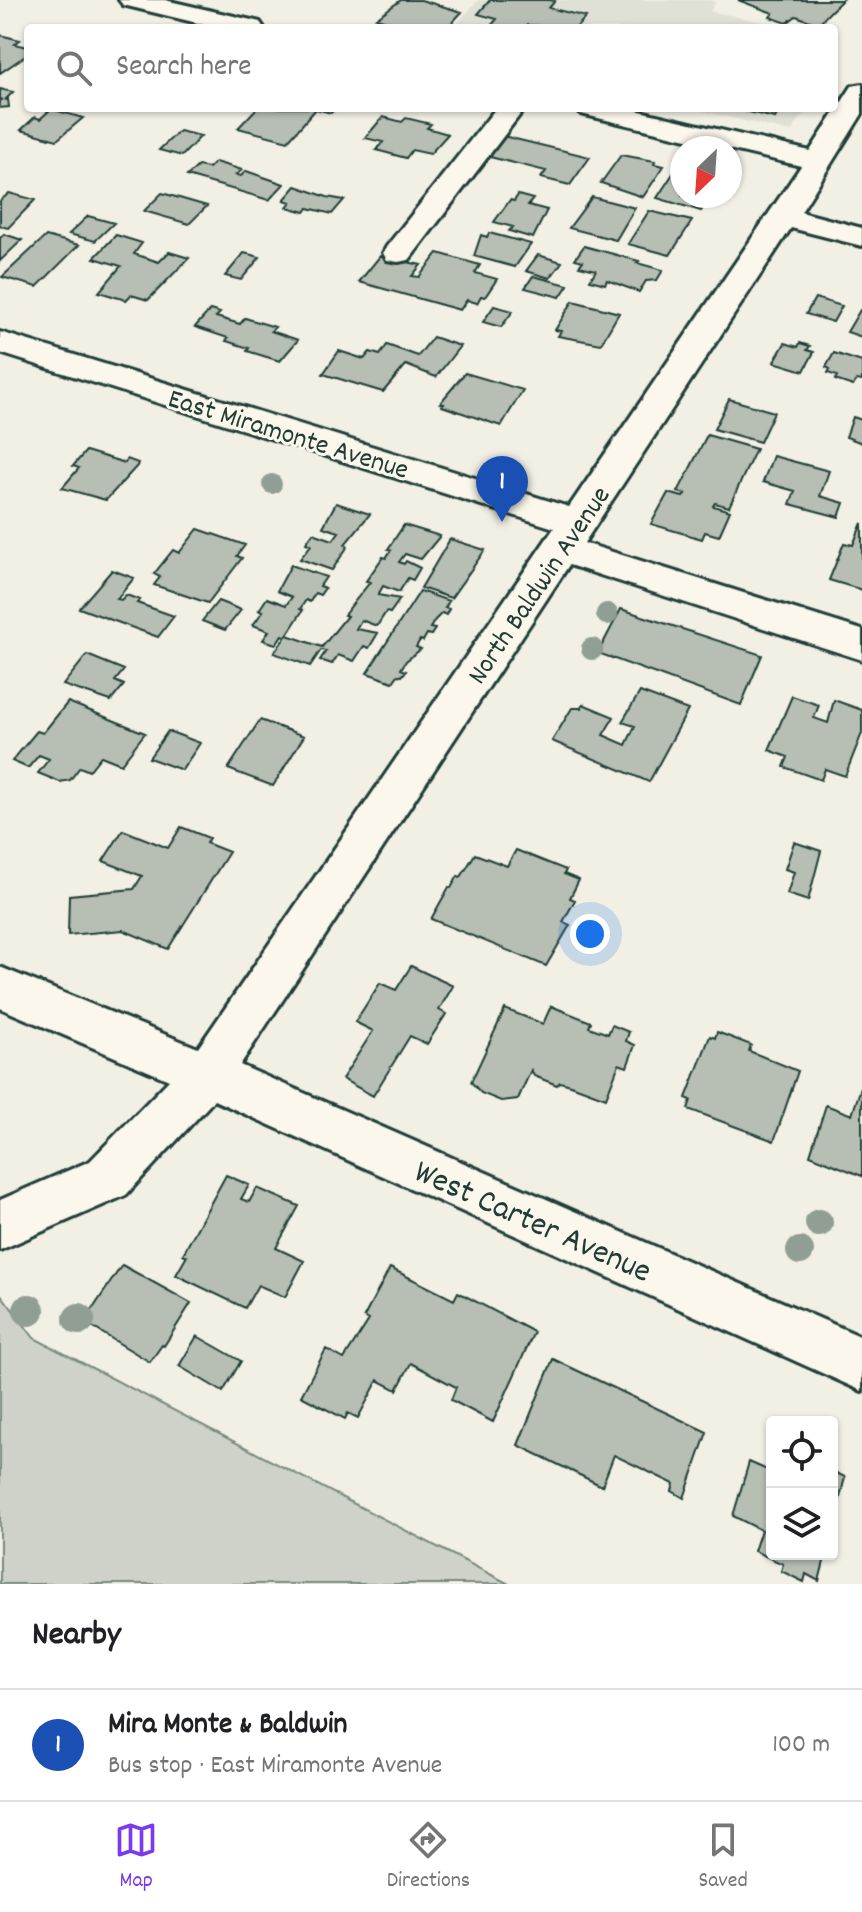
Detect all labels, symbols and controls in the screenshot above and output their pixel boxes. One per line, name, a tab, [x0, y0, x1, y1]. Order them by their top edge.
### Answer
search box	[24, 24, 838, 112]
icon: search	[52, 46, 96, 90]
text: Search here	[116, 47, 252, 90]
north arrow	[670, 136, 742, 208]
street label: East Miramonte Avenue	[162, 381, 413, 492]
pin: 1	[476, 456, 528, 522]
street label: North Baldwin Avenue	[460, 480, 622, 694]
your location	[570, 914, 610, 954]
street label: West Carter Avenue	[405, 1150, 658, 1298]
map controls	[766, 1416, 838, 1560]
button: locate	[766, 1416, 838, 1488]
button: layers	[766, 1488, 838, 1560]
text: Nearby	[32, 1612, 121, 1661]
text: Mira Monte & Baldwin	[108, 1705, 347, 1748]
text: 1	[55, 1727, 61, 1764]
text: 100 m	[772, 1727, 830, 1764]
text: Bus stop · East Miramonte Avenue	[108, 1748, 442, 1785]
tab: Map	[114, 1818, 158, 1897]
tab: Directions	[387, 1818, 470, 1897]
tab: Saved	[699, 1818, 748, 1897]

